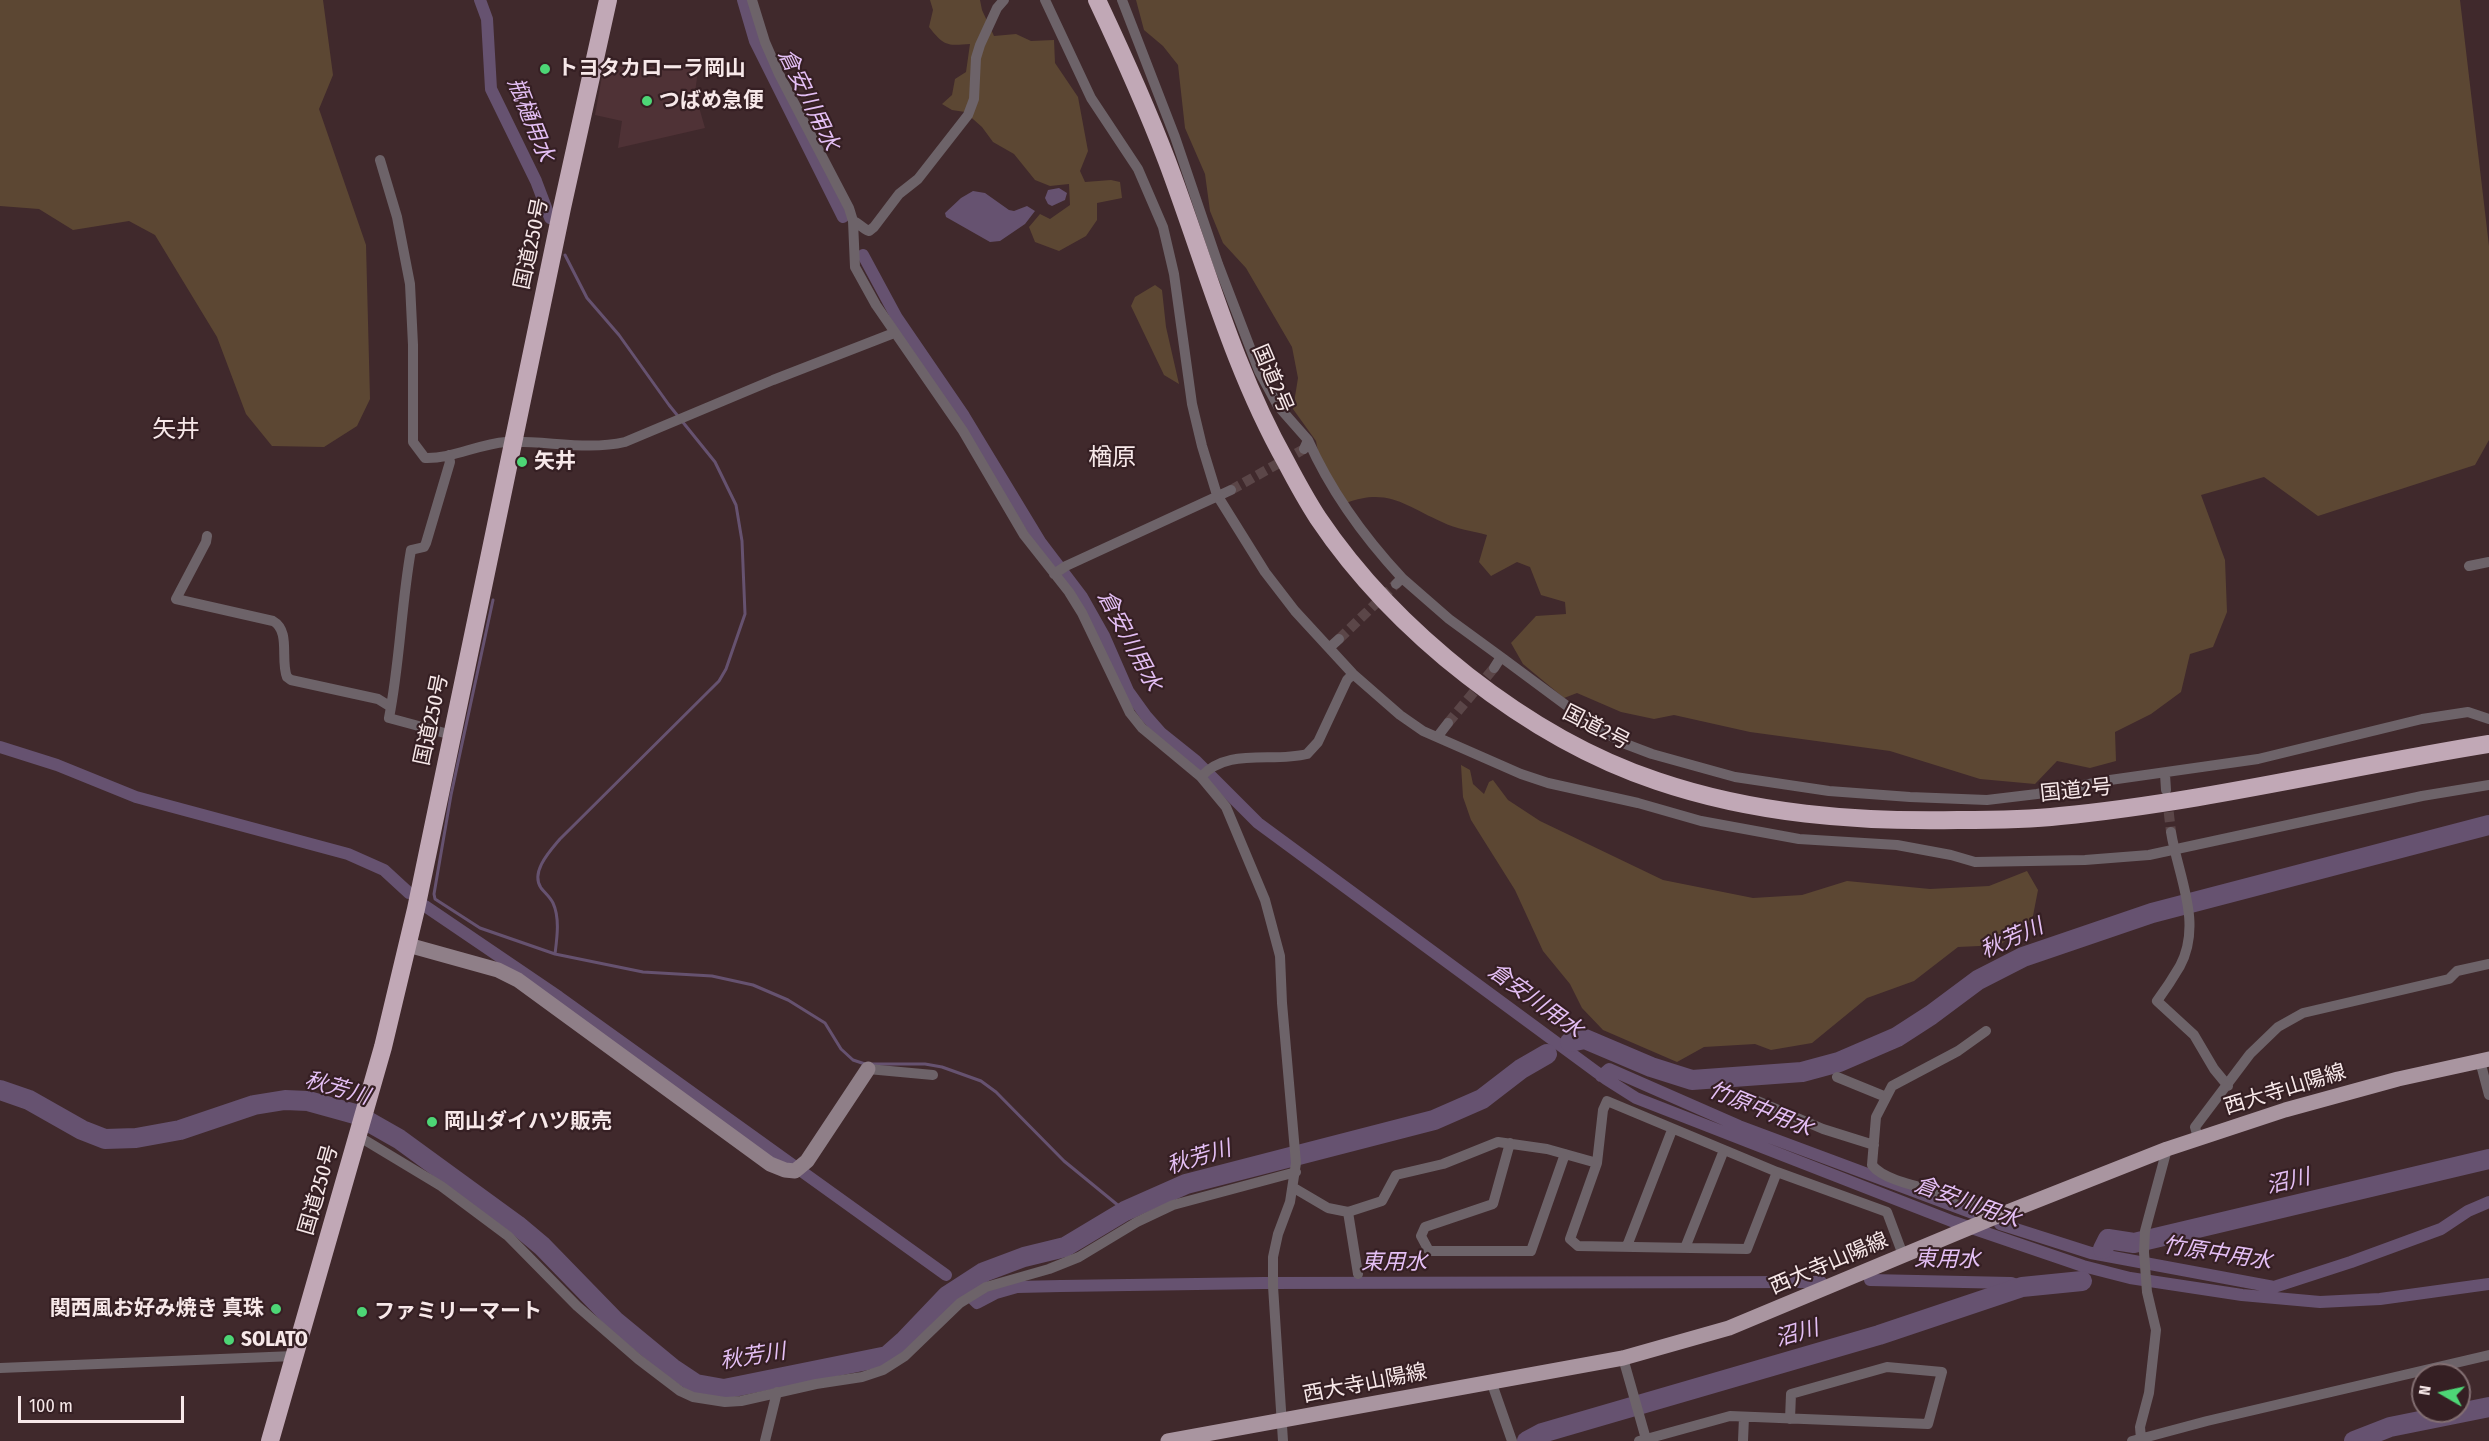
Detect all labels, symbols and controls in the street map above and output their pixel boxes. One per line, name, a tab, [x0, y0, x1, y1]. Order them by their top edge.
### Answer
water label: 倉安川用水	[772, 45, 844, 155]
place label: トヨタカローラ岡山	[557, 56, 746, 82]
marker: トヨタカローラ岡山	[538, 62, 552, 76]
water label: 瓶樋用水	[501, 74, 559, 166]
place label: つばめ急便	[659, 88, 764, 114]
marker: つばめ急便	[640, 94, 654, 108]
street label: 国道250号	[510, 196, 554, 292]
street label: 国道2号	[1246, 341, 1298, 417]
district label: 矢井	[152, 416, 200, 444]
district label: 楢原	[1088, 444, 1136, 472]
place label: 矢井	[534, 449, 576, 475]
marker: 矢井	[515, 455, 529, 469]
water label: 倉安川用水	[1092, 586, 1166, 696]
street label: 国道250号	[410, 672, 454, 768]
street label: 国道2号	[1558, 700, 1634, 756]
street label: 国道2号	[2039, 775, 2113, 807]
water label: 秋芳川	[1976, 914, 2048, 964]
water label: 倉安川用水	[1483, 958, 1587, 1044]
street label: 西大寺山陽線	[2221, 1060, 2349, 1120]
water label: 秋芳川	[302, 1067, 372, 1111]
water label: 竹原中用水	[1704, 1077, 1816, 1143]
place label: 岡山ダイハツ販売	[444, 1109, 612, 1135]
marker: 岡山ダイハツ販売	[425, 1115, 439, 1129]
water label: 秋芳川	[1164, 1136, 1234, 1180]
street label: 国道250号	[294, 1142, 344, 1238]
water label: 沼川	[2264, 1164, 2312, 1200]
water label: 倉安川用水	[1911, 1172, 2023, 1234]
street label: 西大寺山陽線	[1766, 1228, 1892, 1300]
water label: 竹原中用水	[2161, 1232, 2273, 1276]
water label: 東用水	[1914, 1246, 1980, 1274]
water label: 東用水	[1361, 1250, 1427, 1276]
place label: 関西風お好み焼き 真珠	[50, 1296, 264, 1322]
place label: ファミリーマート	[374, 1299, 542, 1325]
marker: 関西風お好み焼き 真珠	[269, 1302, 283, 1316]
marker: ファミリーマート	[355, 1305, 369, 1319]
water label: 沼川	[1772, 1315, 1822, 1353]
place label: SOLATO	[241, 1327, 308, 1353]
marker: SOLATO	[222, 1333, 236, 1347]
water label: 秋芳川	[718, 1339, 788, 1375]
street label: 西大寺山陽線	[1301, 1360, 1429, 1408]
north arrow	[2411, 1363, 2471, 1423]
scale bar	[21, 1384, 188, 1422]
text: N	[2415, 1384, 2435, 1397]
text: 100 m	[29, 1395, 73, 1417]

